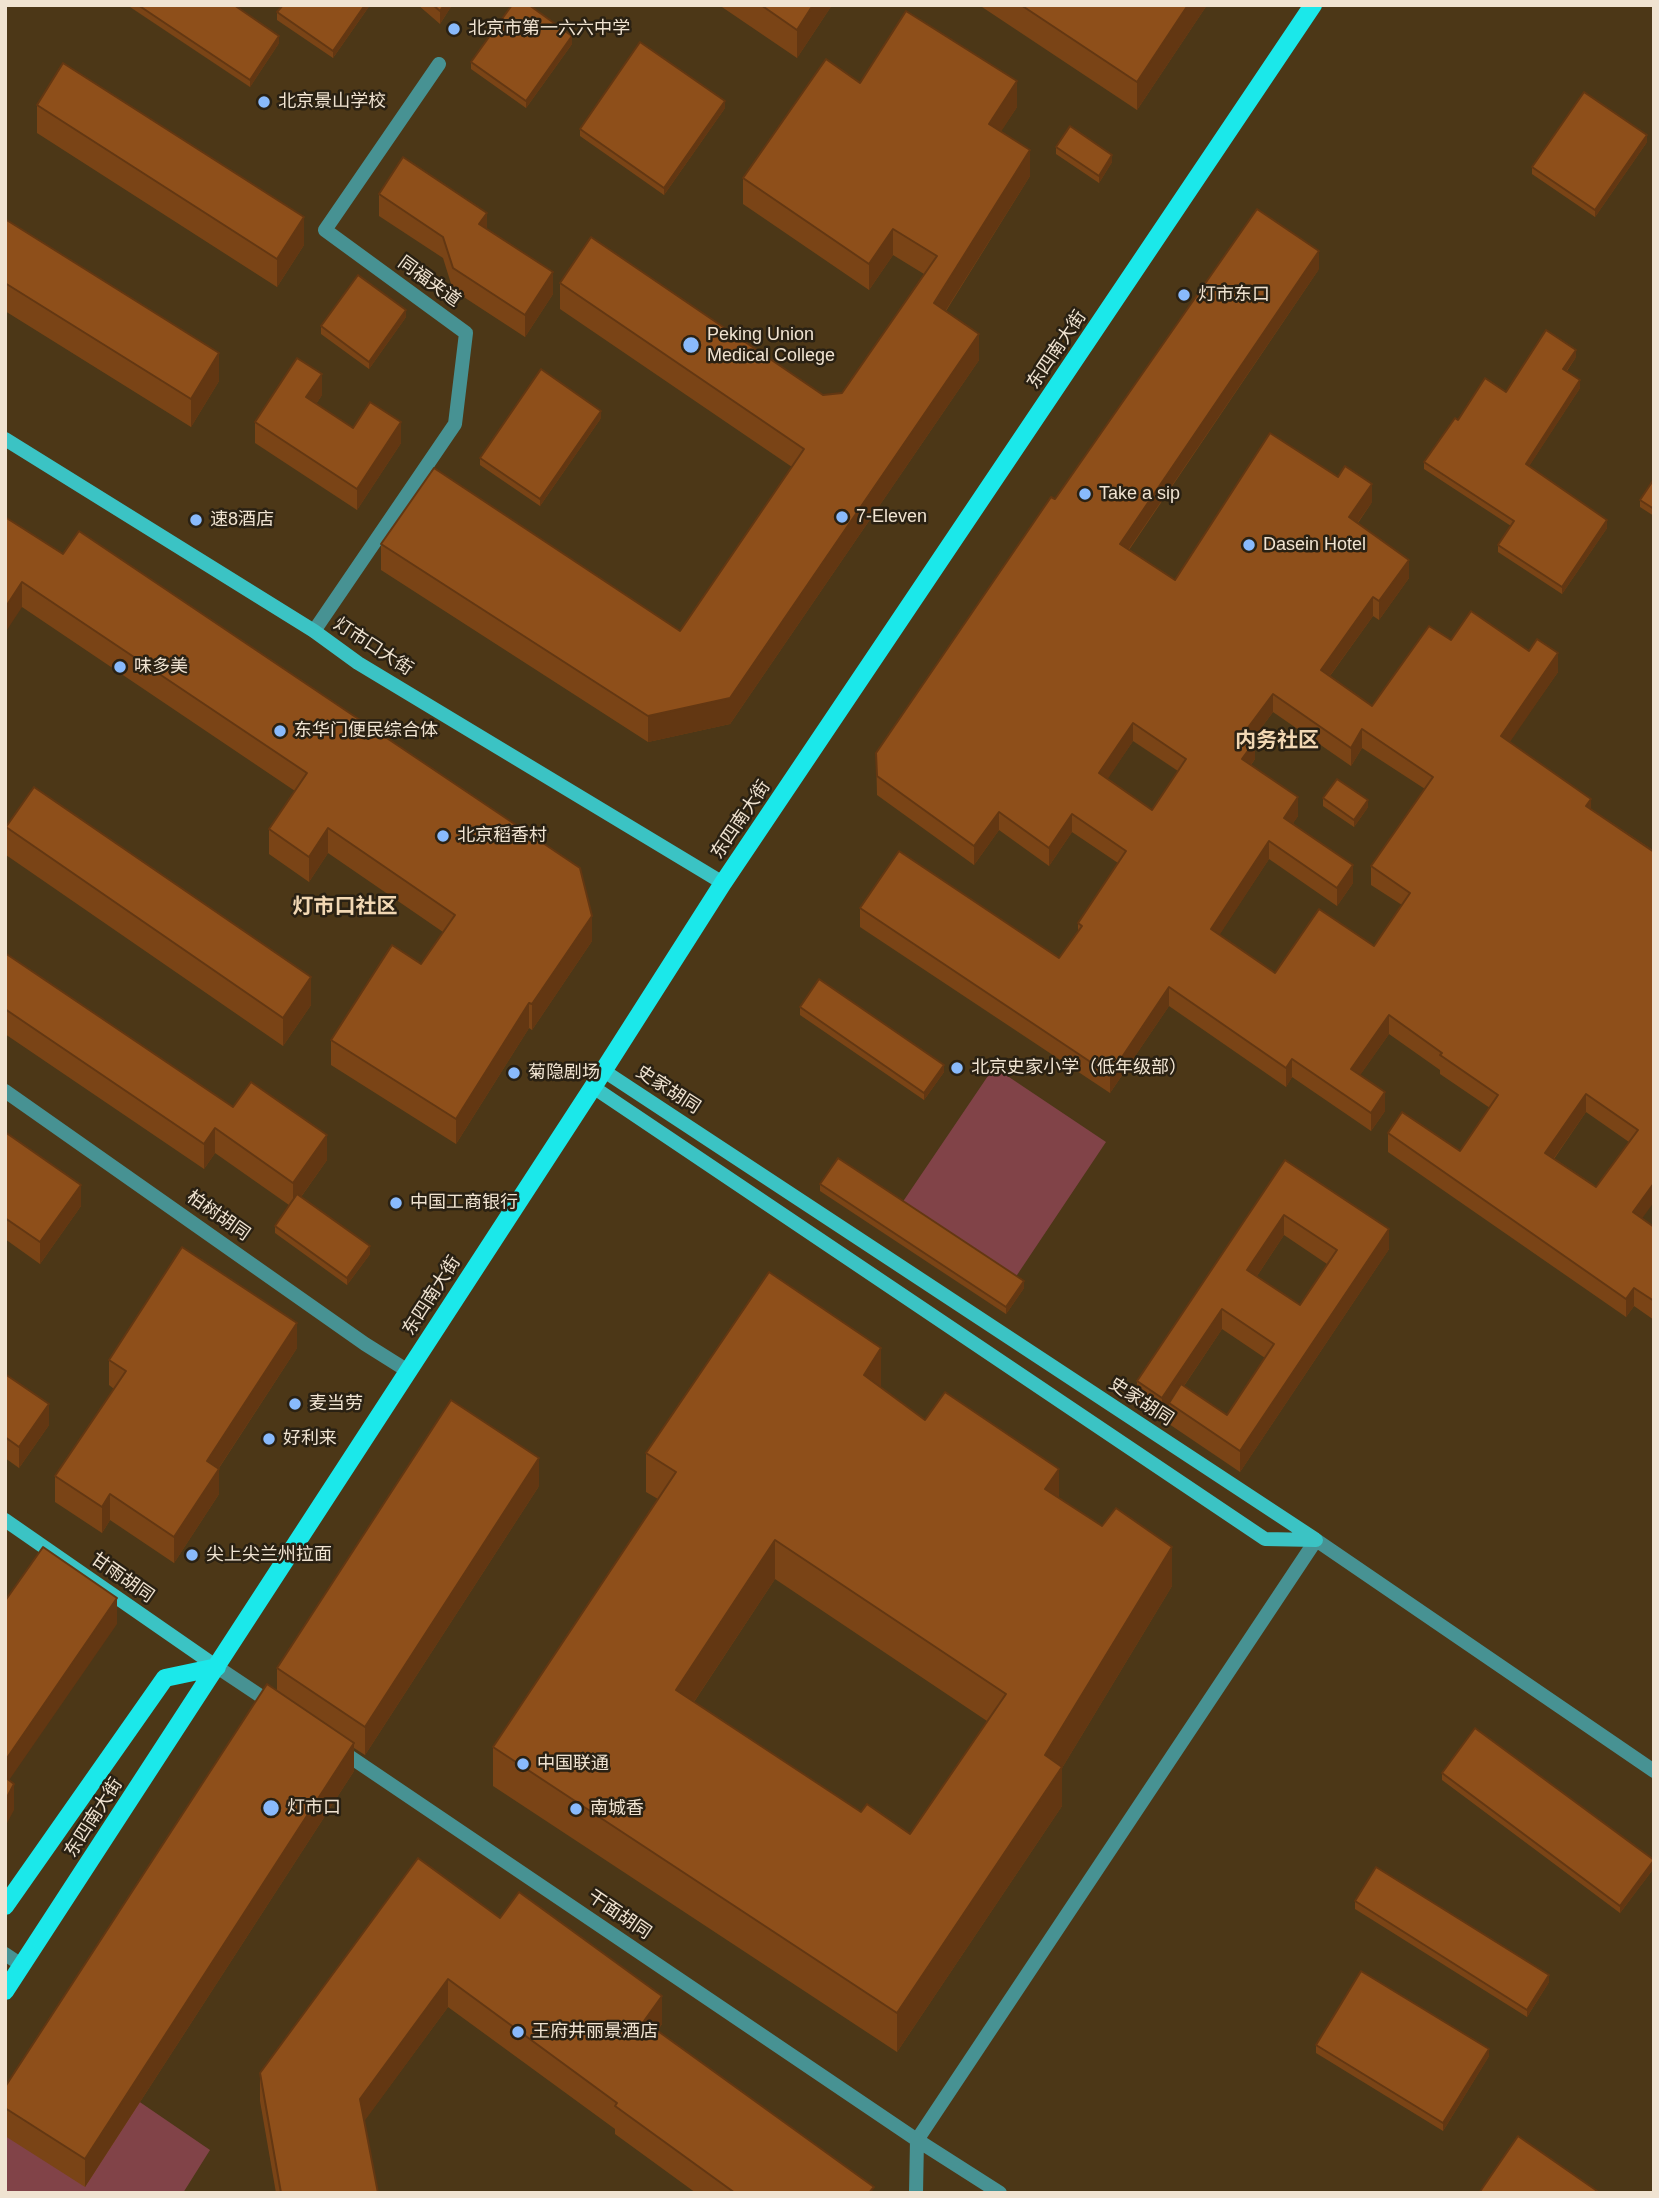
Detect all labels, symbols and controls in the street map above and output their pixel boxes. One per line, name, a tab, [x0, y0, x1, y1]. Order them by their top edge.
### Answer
place label: 北京市第一六六中学	[468, 18, 630, 40]
marker: 北京市第一六六中学	[446, 21, 462, 37]
place label: 北京景山学校	[278, 91, 386, 113]
marker: 北京景山学校	[256, 94, 272, 110]
street label: 同福夹道	[394, 252, 464, 312]
place label: 灯市东口	[1198, 284, 1270, 306]
marker: 灯市东口	[1176, 287, 1192, 303]
street label: 东四南大街	[1023, 307, 1091, 393]
place label: Peking Union Medical College	[707, 324, 835, 366]
marker: Peking Union Medical College	[681, 335, 701, 355]
place label: Take a sip	[1099, 483, 1180, 505]
marker: Take a sip	[1077, 486, 1093, 502]
place label: 7-Eleven	[856, 506, 927, 528]
place label: 速8酒店	[210, 509, 274, 531]
marker: 7-Eleven	[834, 509, 850, 525]
marker: 速8酒店	[188, 512, 204, 528]
place label: Dasein Hotel	[1263, 534, 1366, 556]
marker: Dasein Hotel	[1241, 537, 1257, 553]
street label: 灯市口大街	[329, 613, 417, 681]
place label: 味多美	[134, 656, 188, 678]
marker: 味多美	[112, 659, 128, 675]
place label: 东华门便民综合体	[294, 720, 438, 742]
marker: 东华门便民综合体	[272, 723, 288, 739]
district label: 内务社区	[1235, 728, 1319, 754]
street label: 东四南大街	[707, 777, 775, 863]
place label: 北京稻香村	[457, 825, 547, 847]
marker: 北京稻香村	[435, 828, 451, 844]
district label: 灯市口社区	[293, 894, 397, 920]
place label: 北京史家小学（低年级部）	[971, 1057, 1187, 1079]
marker: 北京史家小学（低年级部）	[949, 1060, 965, 1076]
street label: 史家胡同	[632, 1061, 704, 1119]
place label: 菊隐剧场	[528, 1062, 600, 1084]
marker: 菊隐剧场	[506, 1065, 522, 1081]
street label: 柏树胡同	[182, 1187, 254, 1245]
place label: 中国工商银行	[410, 1192, 518, 1214]
marker: 中国工商银行	[388, 1195, 404, 1211]
street label: 东四南大街	[398, 1252, 466, 1340]
street label: 史家胡同	[1105, 1373, 1177, 1431]
place label: 麦当劳	[309, 1393, 363, 1415]
marker: 麦当劳	[287, 1396, 303, 1412]
place label: 好利来	[283, 1428, 337, 1450]
marker: 好利来	[261, 1431, 277, 1447]
place label: 尖上尖兰州拉面	[206, 1544, 332, 1566]
marker: 尖上尖兰州拉面	[184, 1547, 200, 1563]
street label: 甘雨胡同	[86, 1549, 158, 1607]
place label: 中国联通	[537, 1753, 609, 1775]
marker: 中国联通	[515, 1756, 531, 1772]
street label: 东四南大街	[60, 1774, 128, 1862]
place label: 灯市口	[287, 1797, 341, 1819]
marker: 灯市口	[261, 1798, 281, 1818]
place label: 南城香	[590, 1798, 644, 1820]
marker: 南城香	[568, 1801, 584, 1817]
street label: 干面胡同	[583, 1886, 655, 1944]
place label: 王府井丽景酒店	[532, 2021, 658, 2043]
marker: 王府井丽景酒店	[510, 2024, 526, 2040]

